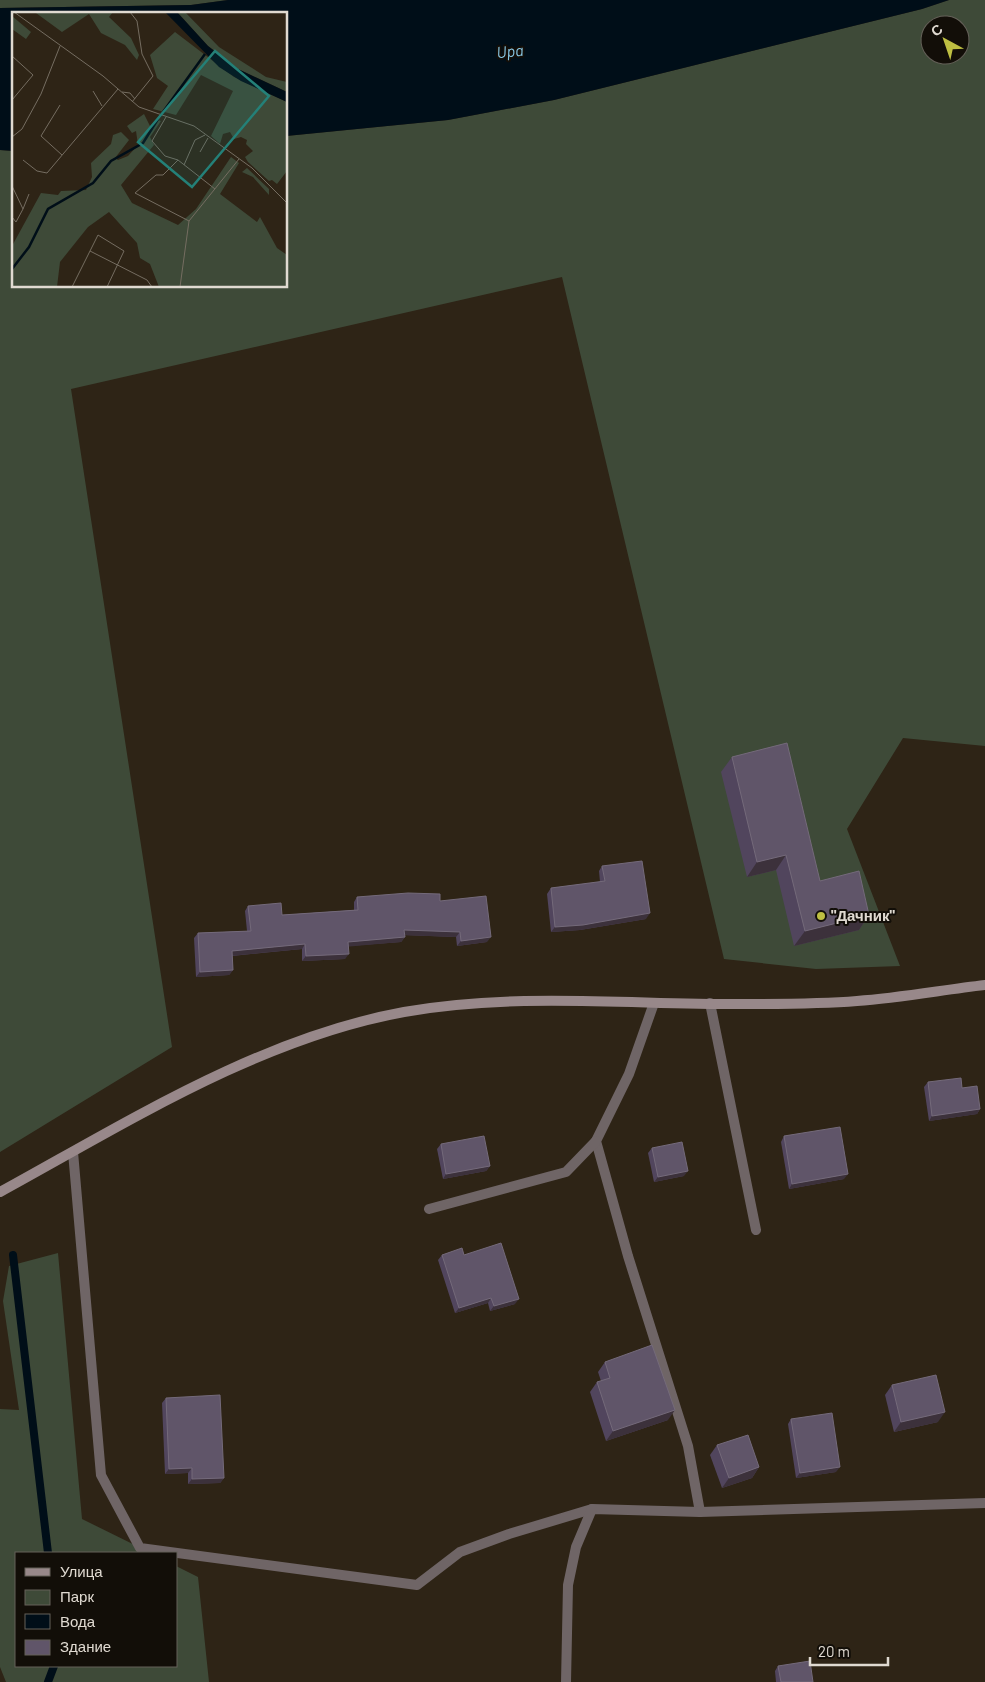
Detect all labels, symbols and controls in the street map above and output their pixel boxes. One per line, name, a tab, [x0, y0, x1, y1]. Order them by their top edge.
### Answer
inset map	[12, 12, 288, 288]
north arrow	[920, 15, 970, 65]
text: С	[927, 20, 946, 39]
water label: Upa	[496, 40, 524, 61]
place label: "Дачник"	[831, 906, 896, 924]
marker: "Дачник"	[815, 910, 827, 922]
legend	[15, 1552, 178, 1667]
text: Улица	[60, 1562, 103, 1580]
text: Парк	[60, 1587, 94, 1605]
text: Вода	[60, 1612, 96, 1630]
scale bar	[810, 1634, 888, 1666]
text: Здание	[60, 1637, 111, 1655]
text: 20 m	[818, 1642, 850, 1660]

